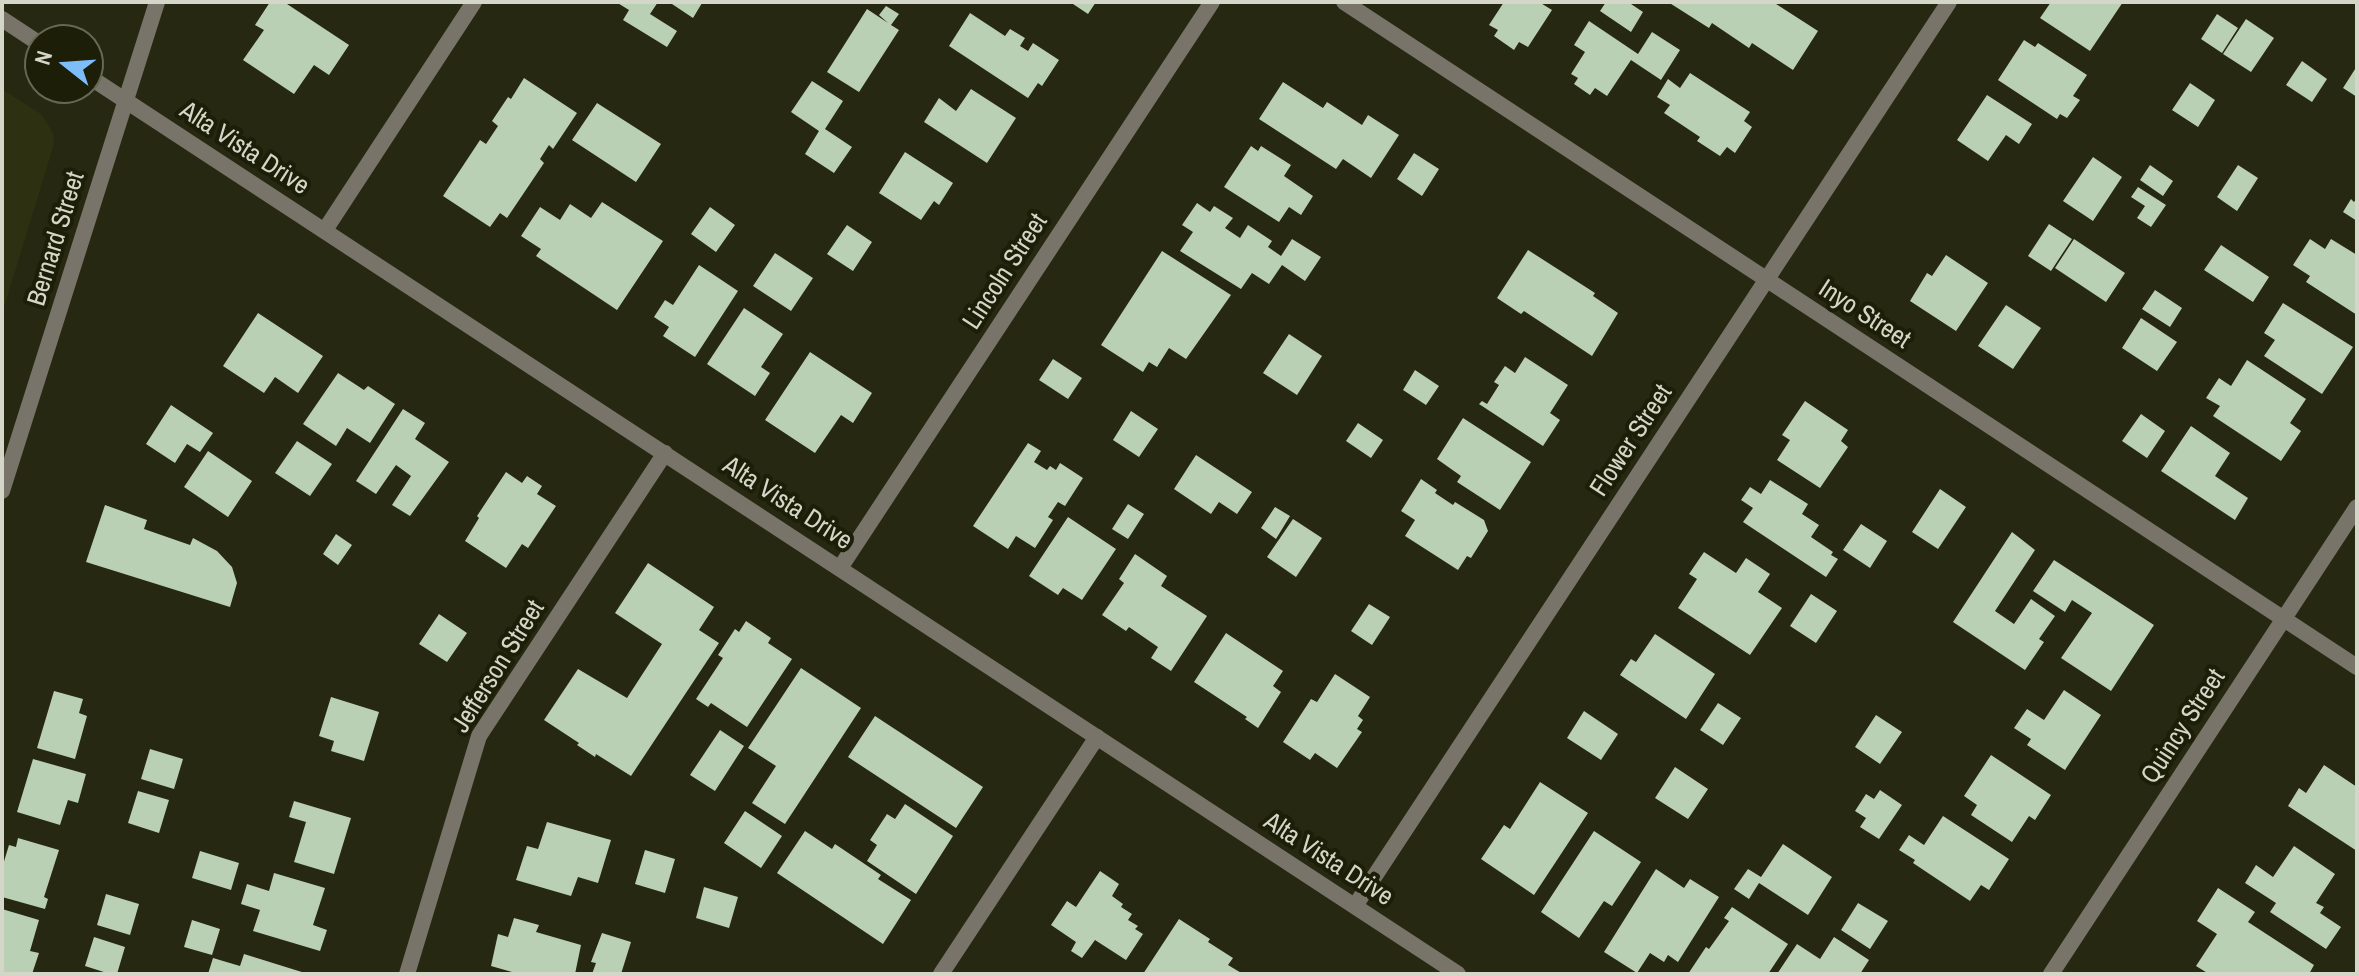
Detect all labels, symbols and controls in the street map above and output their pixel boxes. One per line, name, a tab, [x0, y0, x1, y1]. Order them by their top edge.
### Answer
north arrow	[24, 24, 104, 104]
text: N	[27, 47, 59, 68]
street label: Alta Vista Drive	[174, 96, 314, 202]
street label: Bernard Street	[22, 168, 92, 310]
street label: Lincoln Street	[957, 208, 1055, 336]
street label: Inyo Street	[1812, 274, 1916, 356]
street label: Flower Street	[1584, 379, 1680, 503]
street label: Alta Vista Drive	[717, 451, 857, 557]
street label: Jefferson Street	[446, 595, 552, 739]
street label: Quincy Street	[2135, 664, 2233, 790]
street label: Alta Vista Drive	[1258, 807, 1398, 913]

